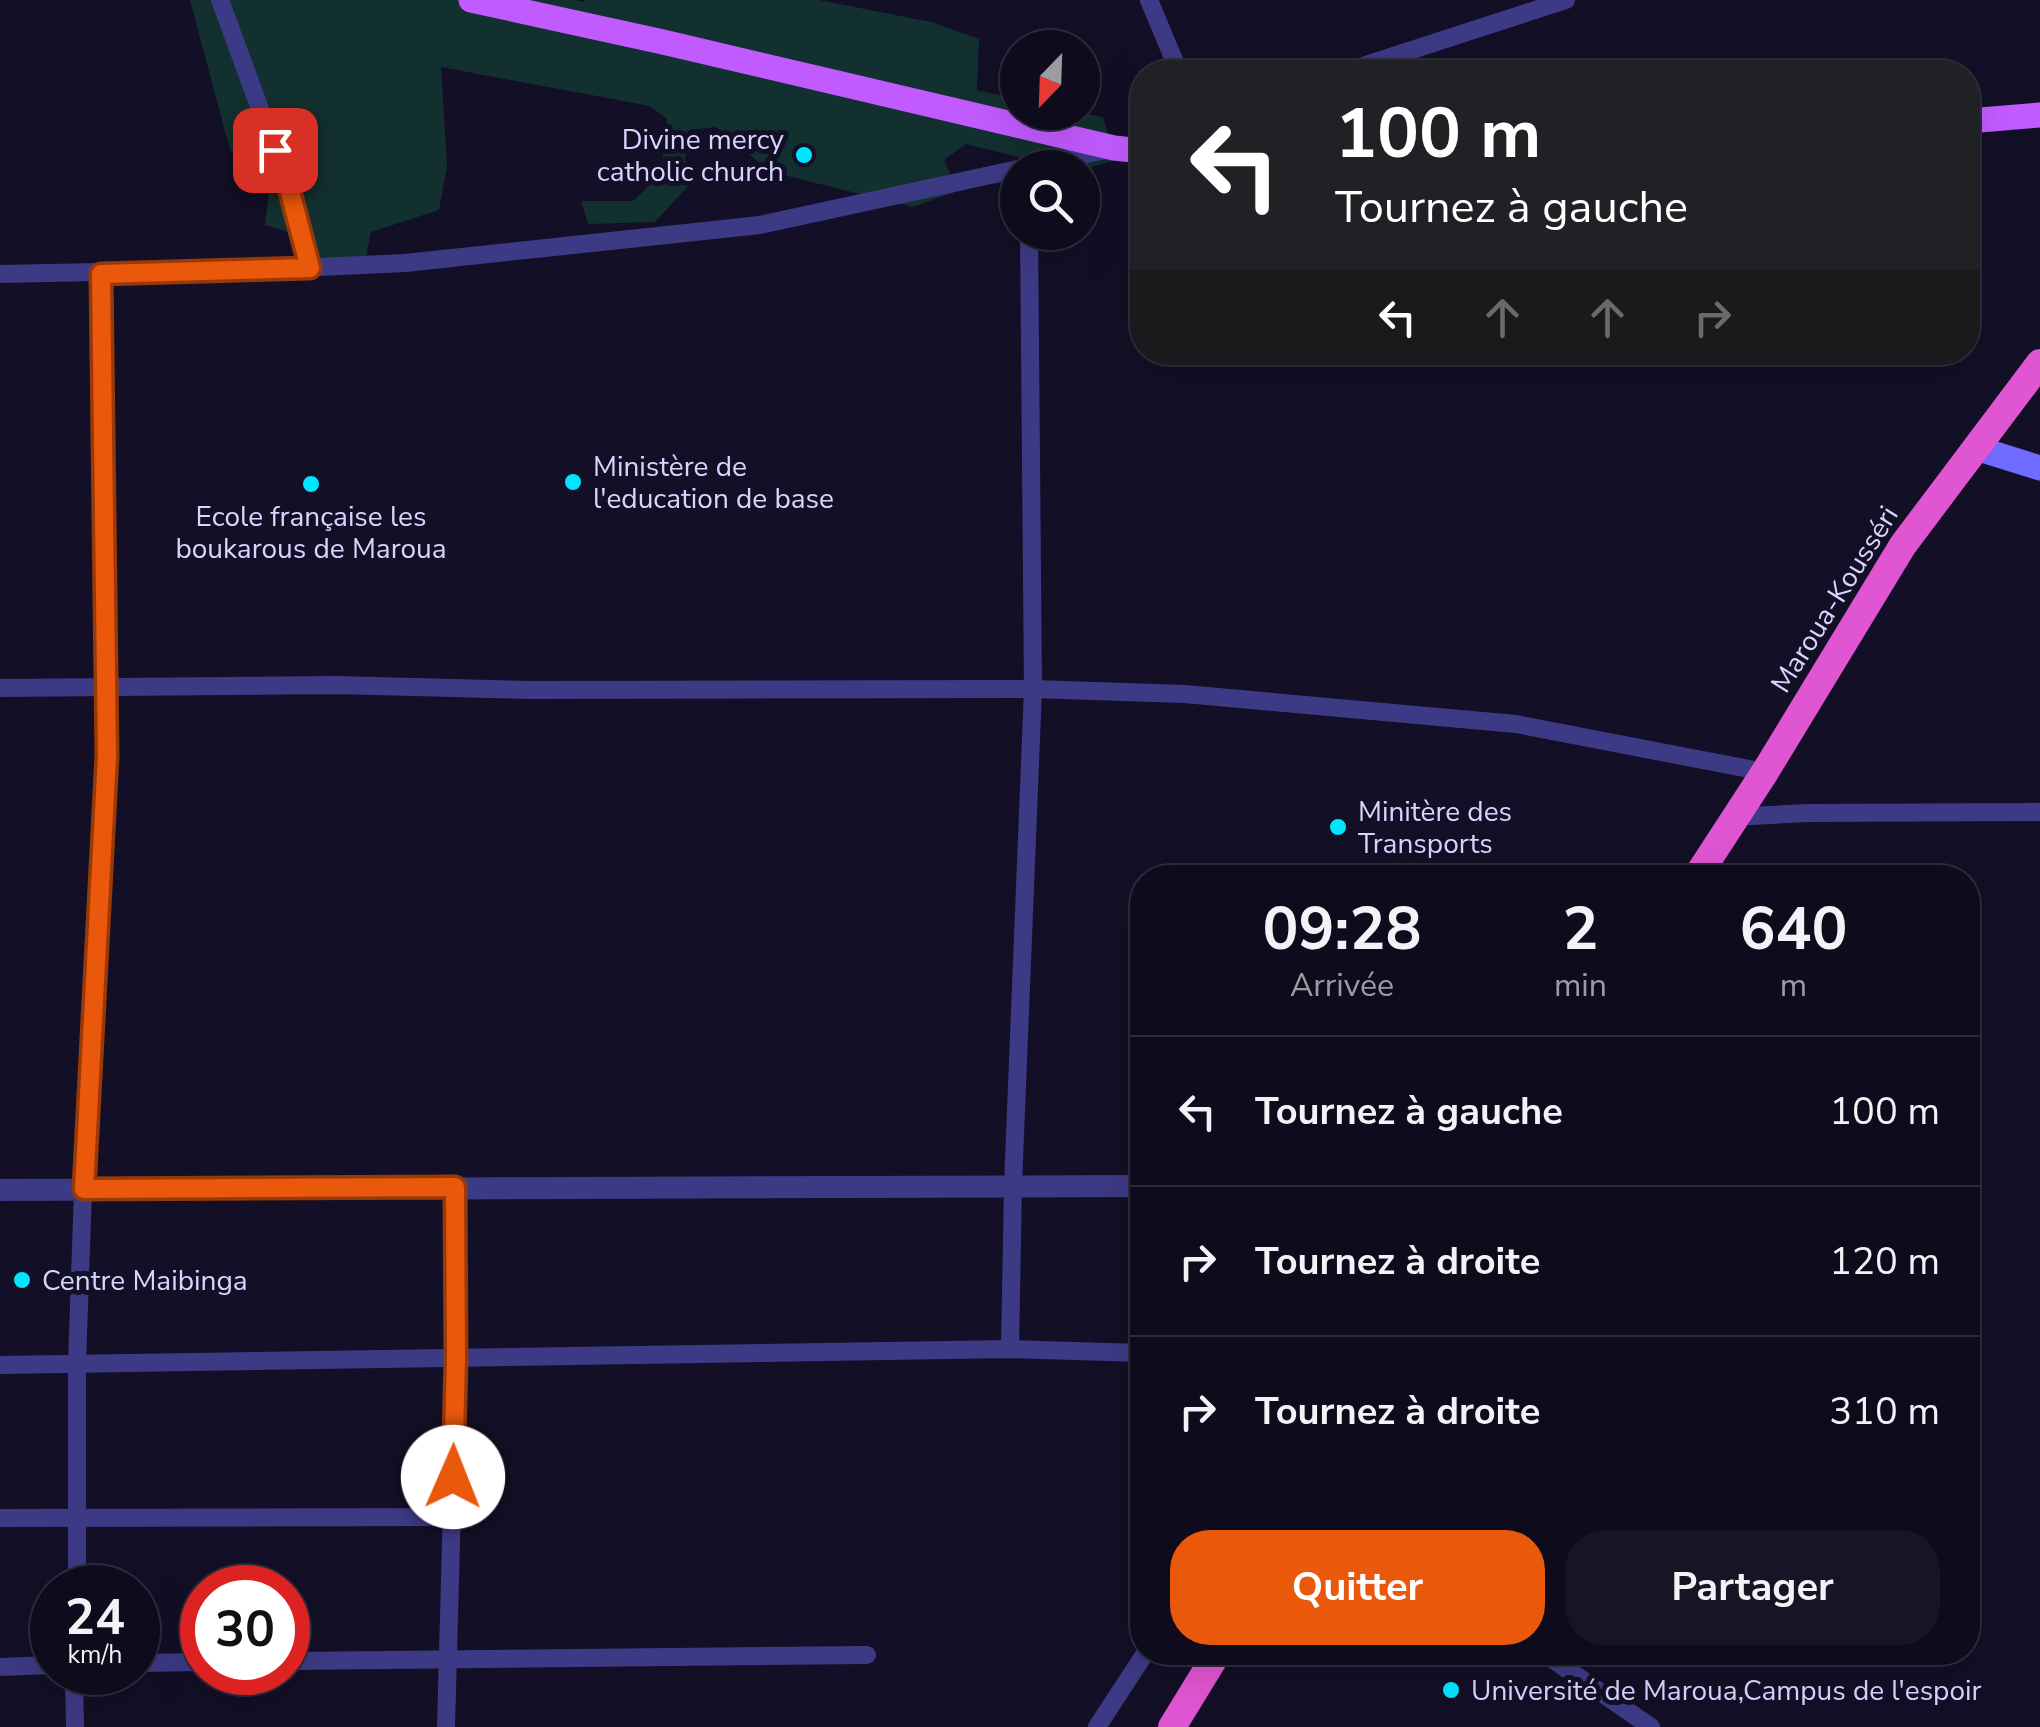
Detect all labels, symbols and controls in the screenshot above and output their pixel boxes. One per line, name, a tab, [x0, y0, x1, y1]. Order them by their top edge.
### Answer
north arrow	[1000, 30, 1100, 130]
map controls	[1000, 30, 1100, 250]
text: 100 m	[1335, 86, 1541, 182]
icon: left	[1170, 100, 1300, 230]
pin	[233, 108, 318, 193]
place label: Divine mercy catholic church	[597, 121, 785, 191]
icon: arrive	[248, 123, 303, 178]
marker: Divine mercy catholic church	[793, 144, 815, 166]
button: search	[1000, 150, 1100, 250]
text: Tournez à gauche	[1335, 177, 1688, 238]
icon: left	[1370, 290, 1425, 345]
icon: ahead	[1475, 290, 1530, 345]
icon: ahead	[1580, 290, 1635, 345]
icon: right	[1685, 290, 1740, 345]
place label: Ministère de l'education de base	[593, 448, 834, 518]
marker: Ministère de l'education de base	[562, 471, 584, 493]
marker: Ecole française les boukarous de Maroua	[300, 473, 322, 495]
place label: Ecole française les boukarous de Maroua	[175, 498, 447, 568]
street label: Maroua-Kousséri	[1762, 499, 1908, 700]
place label: Minitère des Transports	[1358, 793, 1512, 863]
marker: Minitère des Transports	[1327, 816, 1349, 838]
text: 09:28	[1263, 888, 1421, 970]
text: 2	[1562, 888, 1598, 970]
text: 640	[1739, 888, 1847, 970]
text: Arrivée	[1290, 964, 1394, 1007]
text: min	[1554, 964, 1607, 1007]
text: m	[1780, 964, 1807, 1007]
icon: left	[1170, 1084, 1225, 1139]
text: Tournez à gauche	[1255, 1086, 1563, 1137]
text: 100 m	[1829, 1086, 1940, 1137]
icon: right	[1170, 1234, 1225, 1289]
text: Tournez à droite	[1255, 1236, 1540, 1287]
text: 120 m	[1829, 1236, 1940, 1287]
place label: Centre Maibinga	[42, 1262, 248, 1300]
marker: Centre Maibinga	[11, 1269, 33, 1291]
icon: right	[1170, 1384, 1225, 1439]
text: Tournez à droite	[1255, 1386, 1540, 1437]
text: 310 m	[1829, 1386, 1940, 1437]
position arrow	[401, 1425, 505, 1529]
button: Quitter	[1170, 1530, 1545, 1645]
button: Partager	[1565, 1530, 1940, 1645]
speed limit sign: 30	[180, 1565, 310, 1695]
text: 24	[65, 1583, 125, 1652]
text: km/h	[67, 1638, 123, 1672]
place label: Université de Maroua,Campus de l'espoir	[1471, 1672, 1982, 1710]
marker: Université de Maroua,Campus de l'espoir	[1440, 1679, 1462, 1701]

